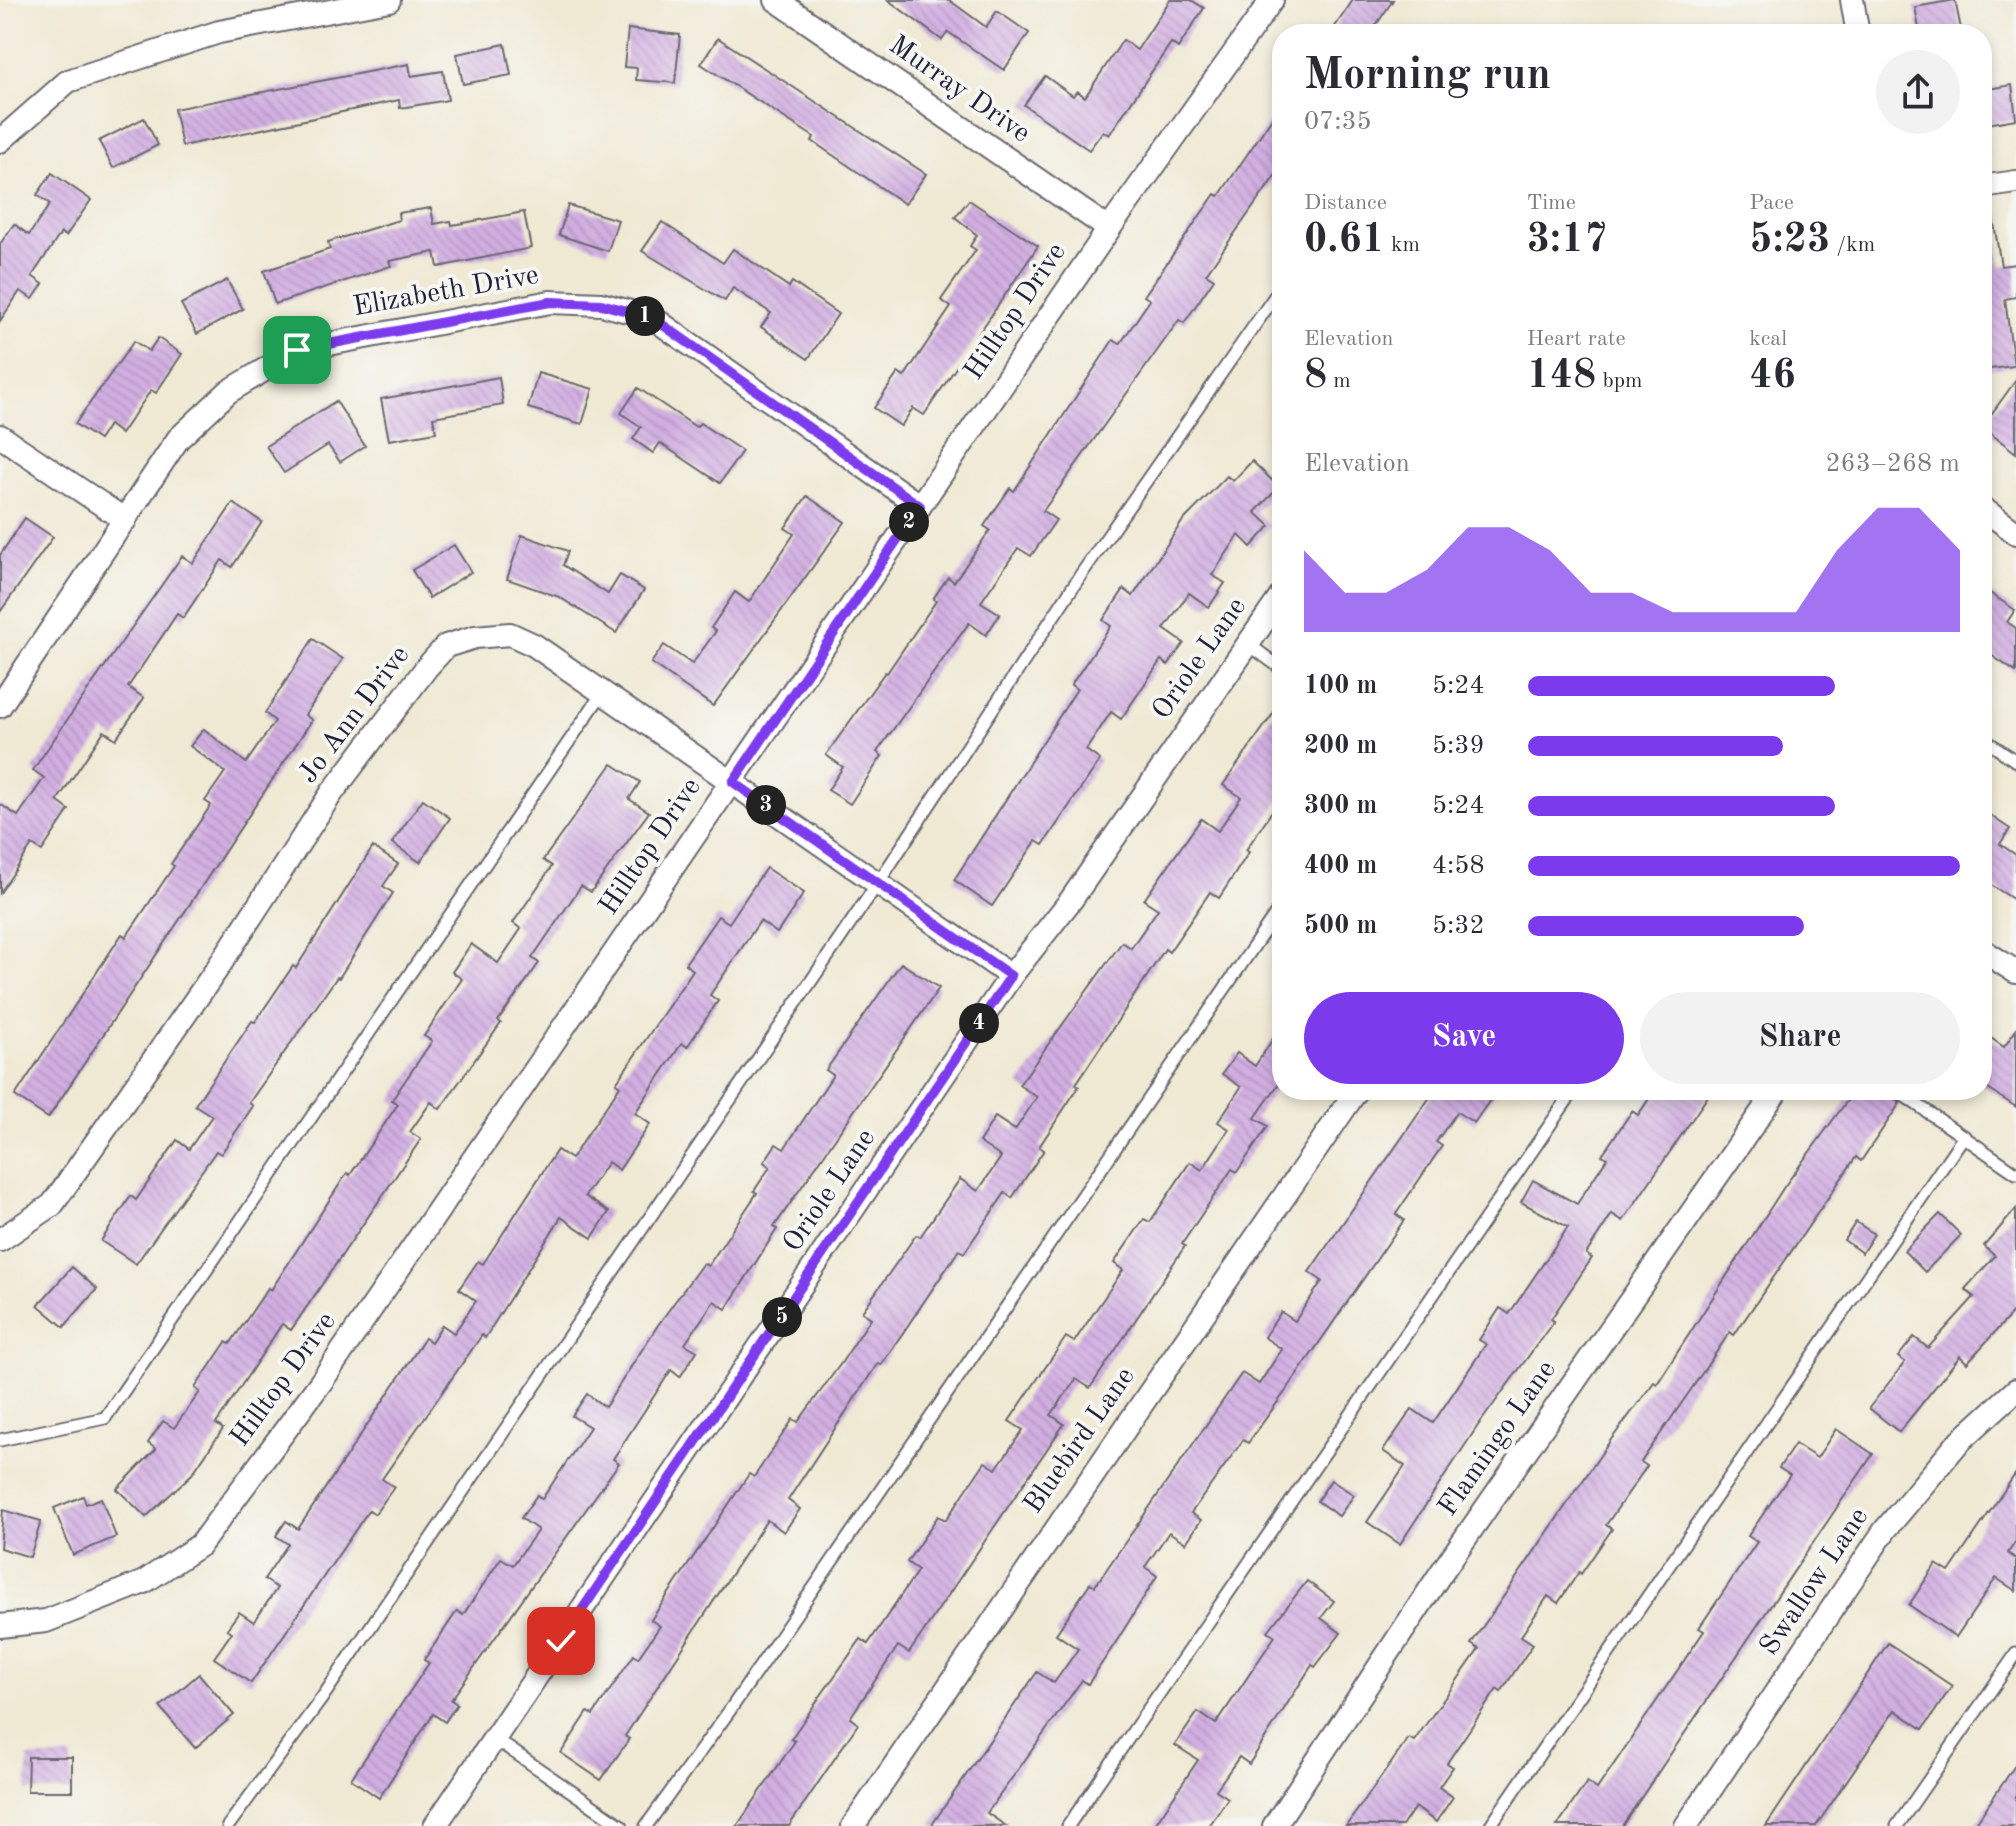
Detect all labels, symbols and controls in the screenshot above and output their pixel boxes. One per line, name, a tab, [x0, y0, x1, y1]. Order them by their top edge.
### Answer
street label: Murray Drive	[884, 31, 1034, 149]
button: share	[1876, 50, 1960, 134]
text: Morning run	[1304, 54, 1551, 98]
text: 07:35	[1304, 109, 1372, 135]
text: Distance	[1304, 192, 1387, 214]
text: Time	[1527, 192, 1576, 214]
text: Pace	[1749, 192, 1794, 214]
text: 0.61	[1304, 221, 1385, 261]
text: 3:17	[1527, 221, 1607, 261]
text: 5:23	[1749, 221, 1830, 261]
text: km	[1385, 234, 1420, 256]
text: /km	[1830, 234, 1875, 256]
street label: Hilltop Drive	[960, 239, 1072, 385]
street label: Elizabeth Drive	[351, 262, 541, 322]
pin: 1	[625, 296, 665, 336]
text: 1	[639, 305, 651, 327]
pin	[263, 316, 331, 384]
icon: arrive	[275, 328, 319, 372]
text: Elevation	[1304, 328, 1394, 350]
text: Heart rate	[1527, 328, 1626, 350]
text: kcal	[1749, 328, 1787, 350]
text: 8	[1304, 357, 1327, 397]
text: 148	[1527, 357, 1596, 397]
text: 46	[1749, 357, 1796, 397]
text: m	[1327, 370, 1351, 392]
text: bpm	[1596, 370, 1643, 392]
text: Elevation	[1304, 451, 1410, 477]
text: 263–268 m	[1825, 451, 1960, 477]
pin: 2	[889, 502, 929, 542]
text: 2	[903, 511, 915, 533]
street label: Oriole Lane	[1148, 593, 1252, 725]
street label: Jo Ann Drive	[295, 641, 415, 789]
text: 100 m	[1304, 673, 1377, 699]
text: 5:24	[1432, 673, 1485, 699]
text: 200 m	[1304, 733, 1377, 759]
text: 5:39	[1432, 733, 1485, 759]
street label: Hilltop Drive	[595, 774, 707, 920]
pin: 3	[746, 785, 786, 825]
text: 300 m	[1304, 793, 1377, 819]
text: 5:24	[1432, 793, 1485, 819]
text: 3	[760, 794, 772, 816]
text: 400 m	[1304, 853, 1377, 879]
text: 4:58	[1432, 853, 1485, 879]
text: 500 m	[1304, 913, 1377, 939]
text: 5:32	[1432, 913, 1485, 939]
button: Save	[1304, 992, 1624, 1084]
button: Share	[1640, 992, 1960, 1084]
pin: 4	[959, 1003, 999, 1043]
text: 4	[973, 1012, 985, 1034]
street label: Oriole Lane	[779, 1125, 881, 1257]
pin: 5	[762, 1297, 802, 1337]
text: 5	[776, 1306, 788, 1328]
street label: Hilltop Drive	[226, 1308, 342, 1452]
street label: Flamingo Lane	[1434, 1356, 1562, 1522]
street label: Bluebird Lane	[1019, 1363, 1141, 1519]
street label: Swallow Lane	[1756, 1503, 1874, 1661]
pin	[527, 1607, 595, 1675]
icon: check	[539, 1619, 583, 1663]

